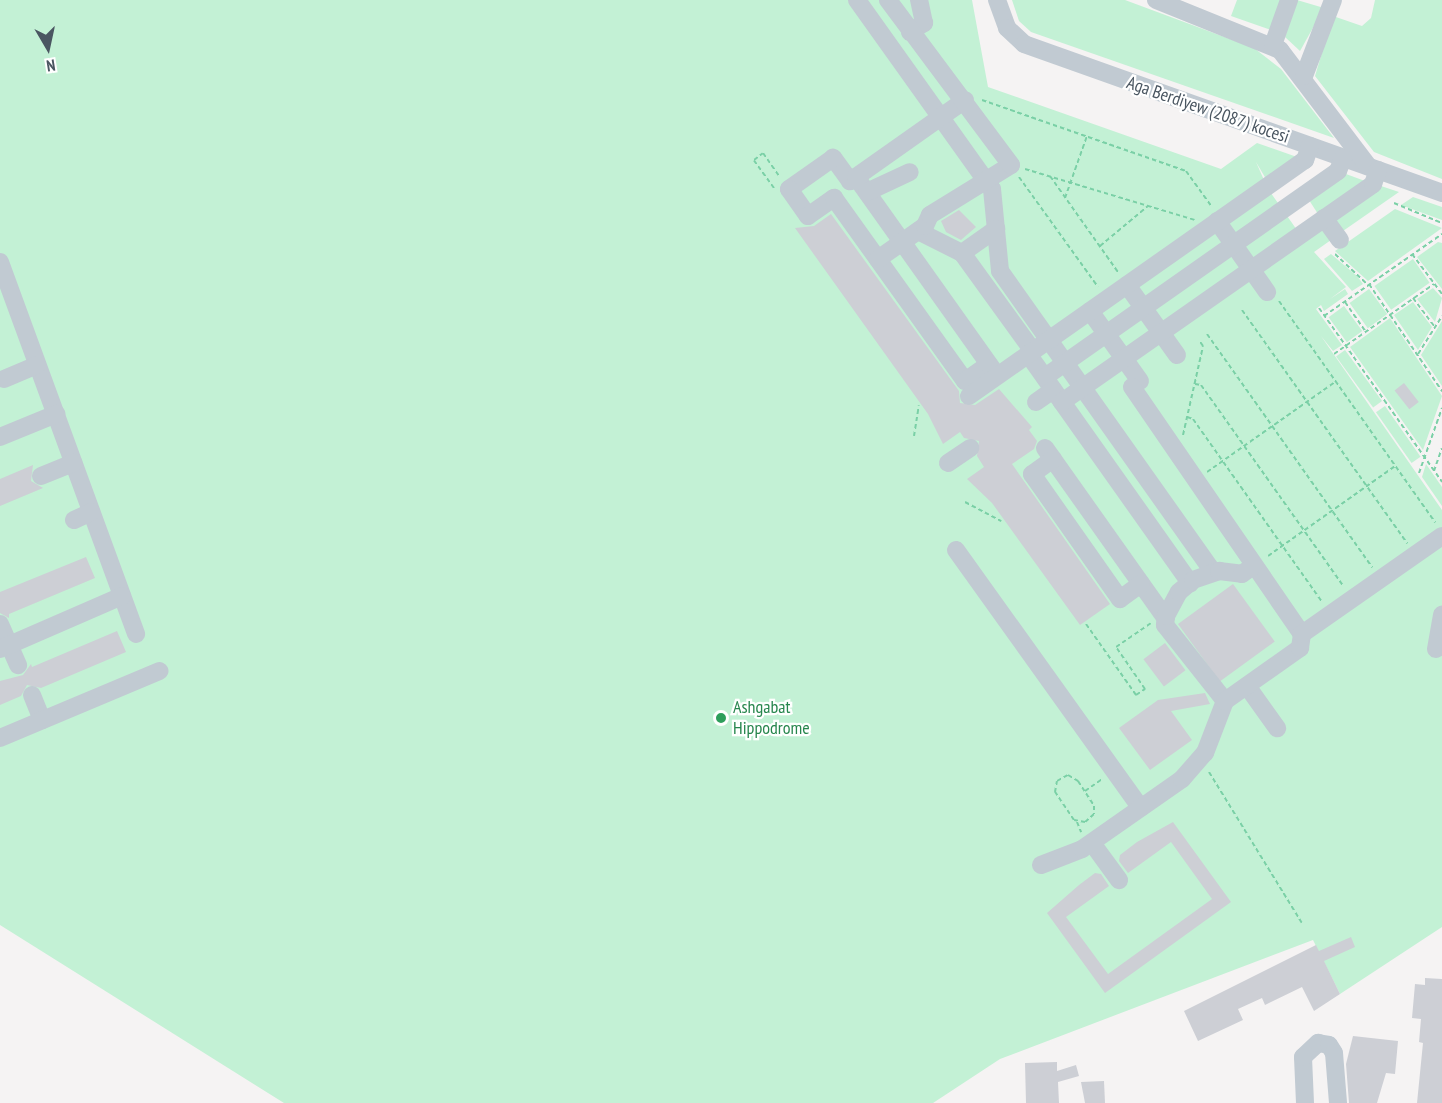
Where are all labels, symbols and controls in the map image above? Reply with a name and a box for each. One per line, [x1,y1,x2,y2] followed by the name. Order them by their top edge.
[18,18,78,78] north arrow
[45,55,57,76] text: N
[1124,72,1292,148] street label: Aga Berdiyew (2087) kocesi
[733,697,810,740] place label: Ashgabat Hippodrome
[714,711,728,725] marker: Ashgabat Hippodrome

